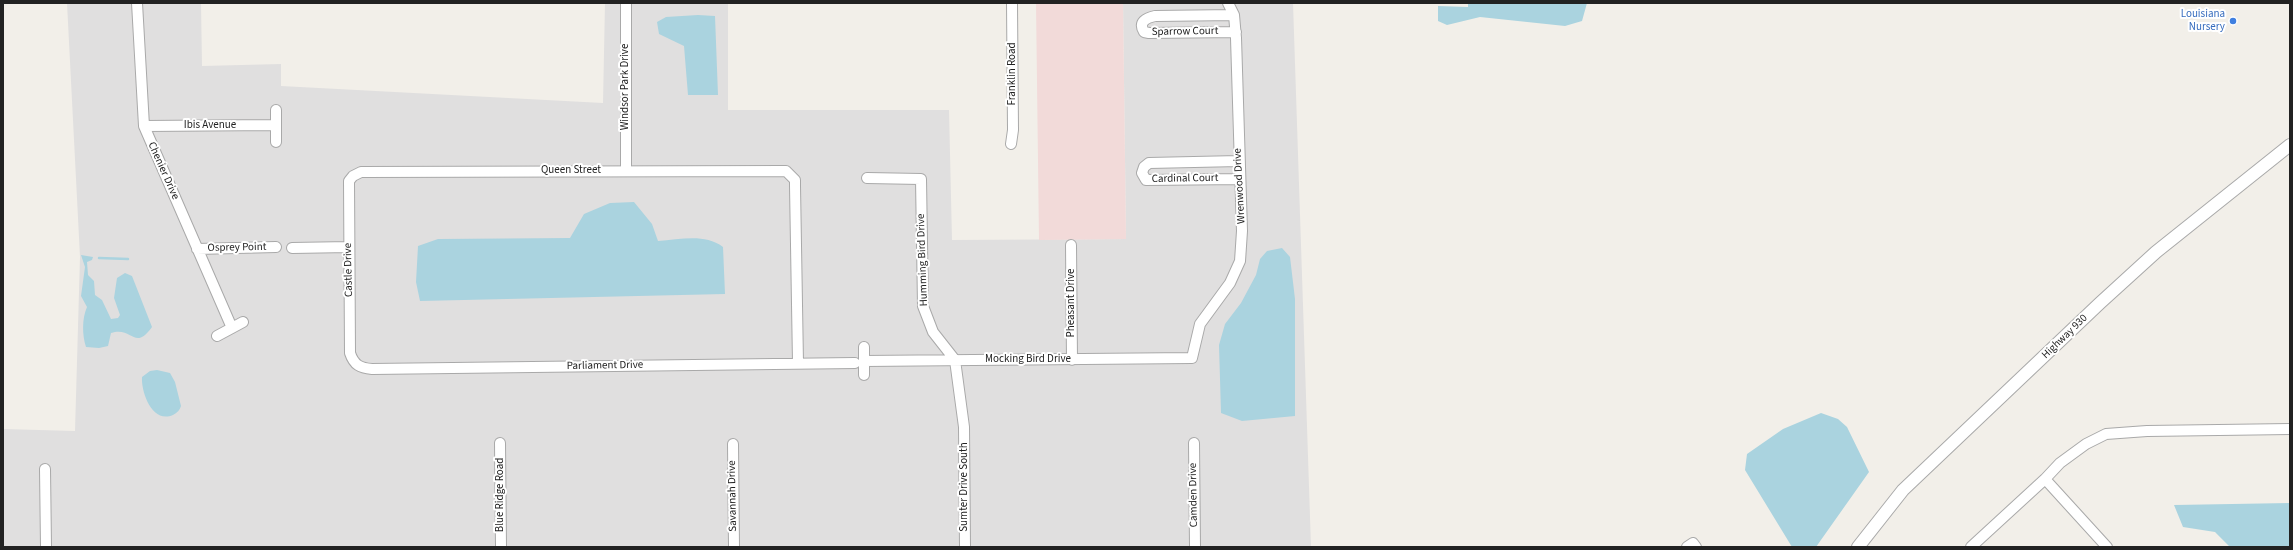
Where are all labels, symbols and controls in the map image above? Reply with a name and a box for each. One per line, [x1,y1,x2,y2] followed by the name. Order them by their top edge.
[2181,8,2225,34] place label: Louisiana Nursery
[2228,16,2238,26] marker: Louisiana Nursery
[1152,25,1218,39] street label: Sparrow Court
[1006,42,1020,106] street label: Franklin Road
[619,44,633,130] street label: Windsor Park Drive
[184,119,236,133] street label: Ibis Avenue
[144,140,182,202] street label: Chenier Drive
[1231,148,1249,224] street label: Wrenwood Drive
[541,164,601,178] street label: Queen Street
[1152,172,1218,186] street label: Cardinal Court
[915,213,931,307] street label: Humming Bird Drive
[207,241,267,255] street label: Osprey Point
[342,243,356,297] street label: Castle Drive
[1065,269,1079,337] street label: Pheasant Drive
[2039,312,2091,362] street label: Highway 930
[985,353,1071,367] street label: Mocking Bird Drive
[567,359,643,373] street label: Parliament Drive
[958,442,972,532] street label: Sumter Drive South
[494,458,508,532] street label: Blue Ridge Road
[726,460,740,532] street label: Savannah Drive
[1187,463,1201,527] street label: Camden Drive

